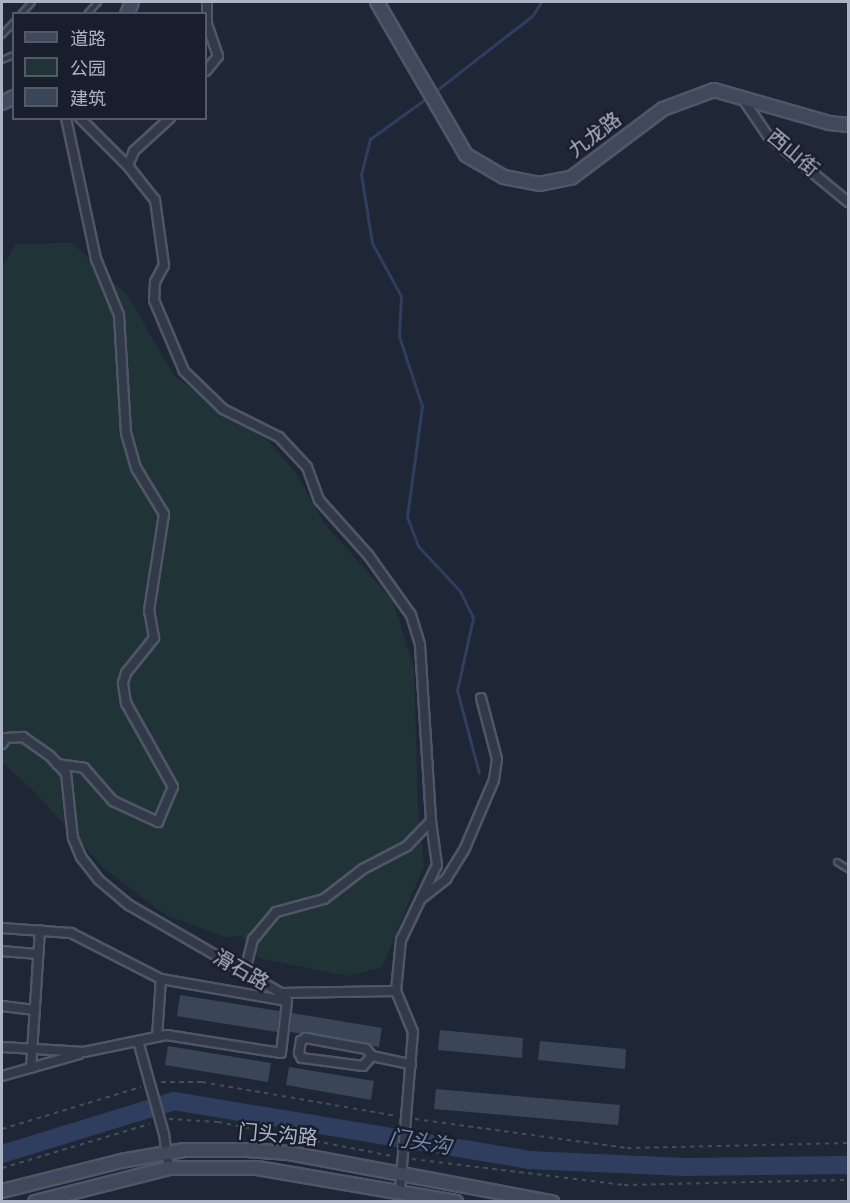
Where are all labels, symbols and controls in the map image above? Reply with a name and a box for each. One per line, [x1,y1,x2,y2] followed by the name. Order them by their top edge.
[12,12,207,120] legend
[70,28,106,50] text: 道路
[70,58,106,80] text: 公园
[70,88,106,110] text: 建筑
[564,107,626,163] street label: 九龙路
[762,125,824,181] street label: 西山街
[209,945,273,995] street label: 滑石路
[237,1120,319,1150] street label: 门头沟路
[387,1125,453,1159] water label: 门头沟

